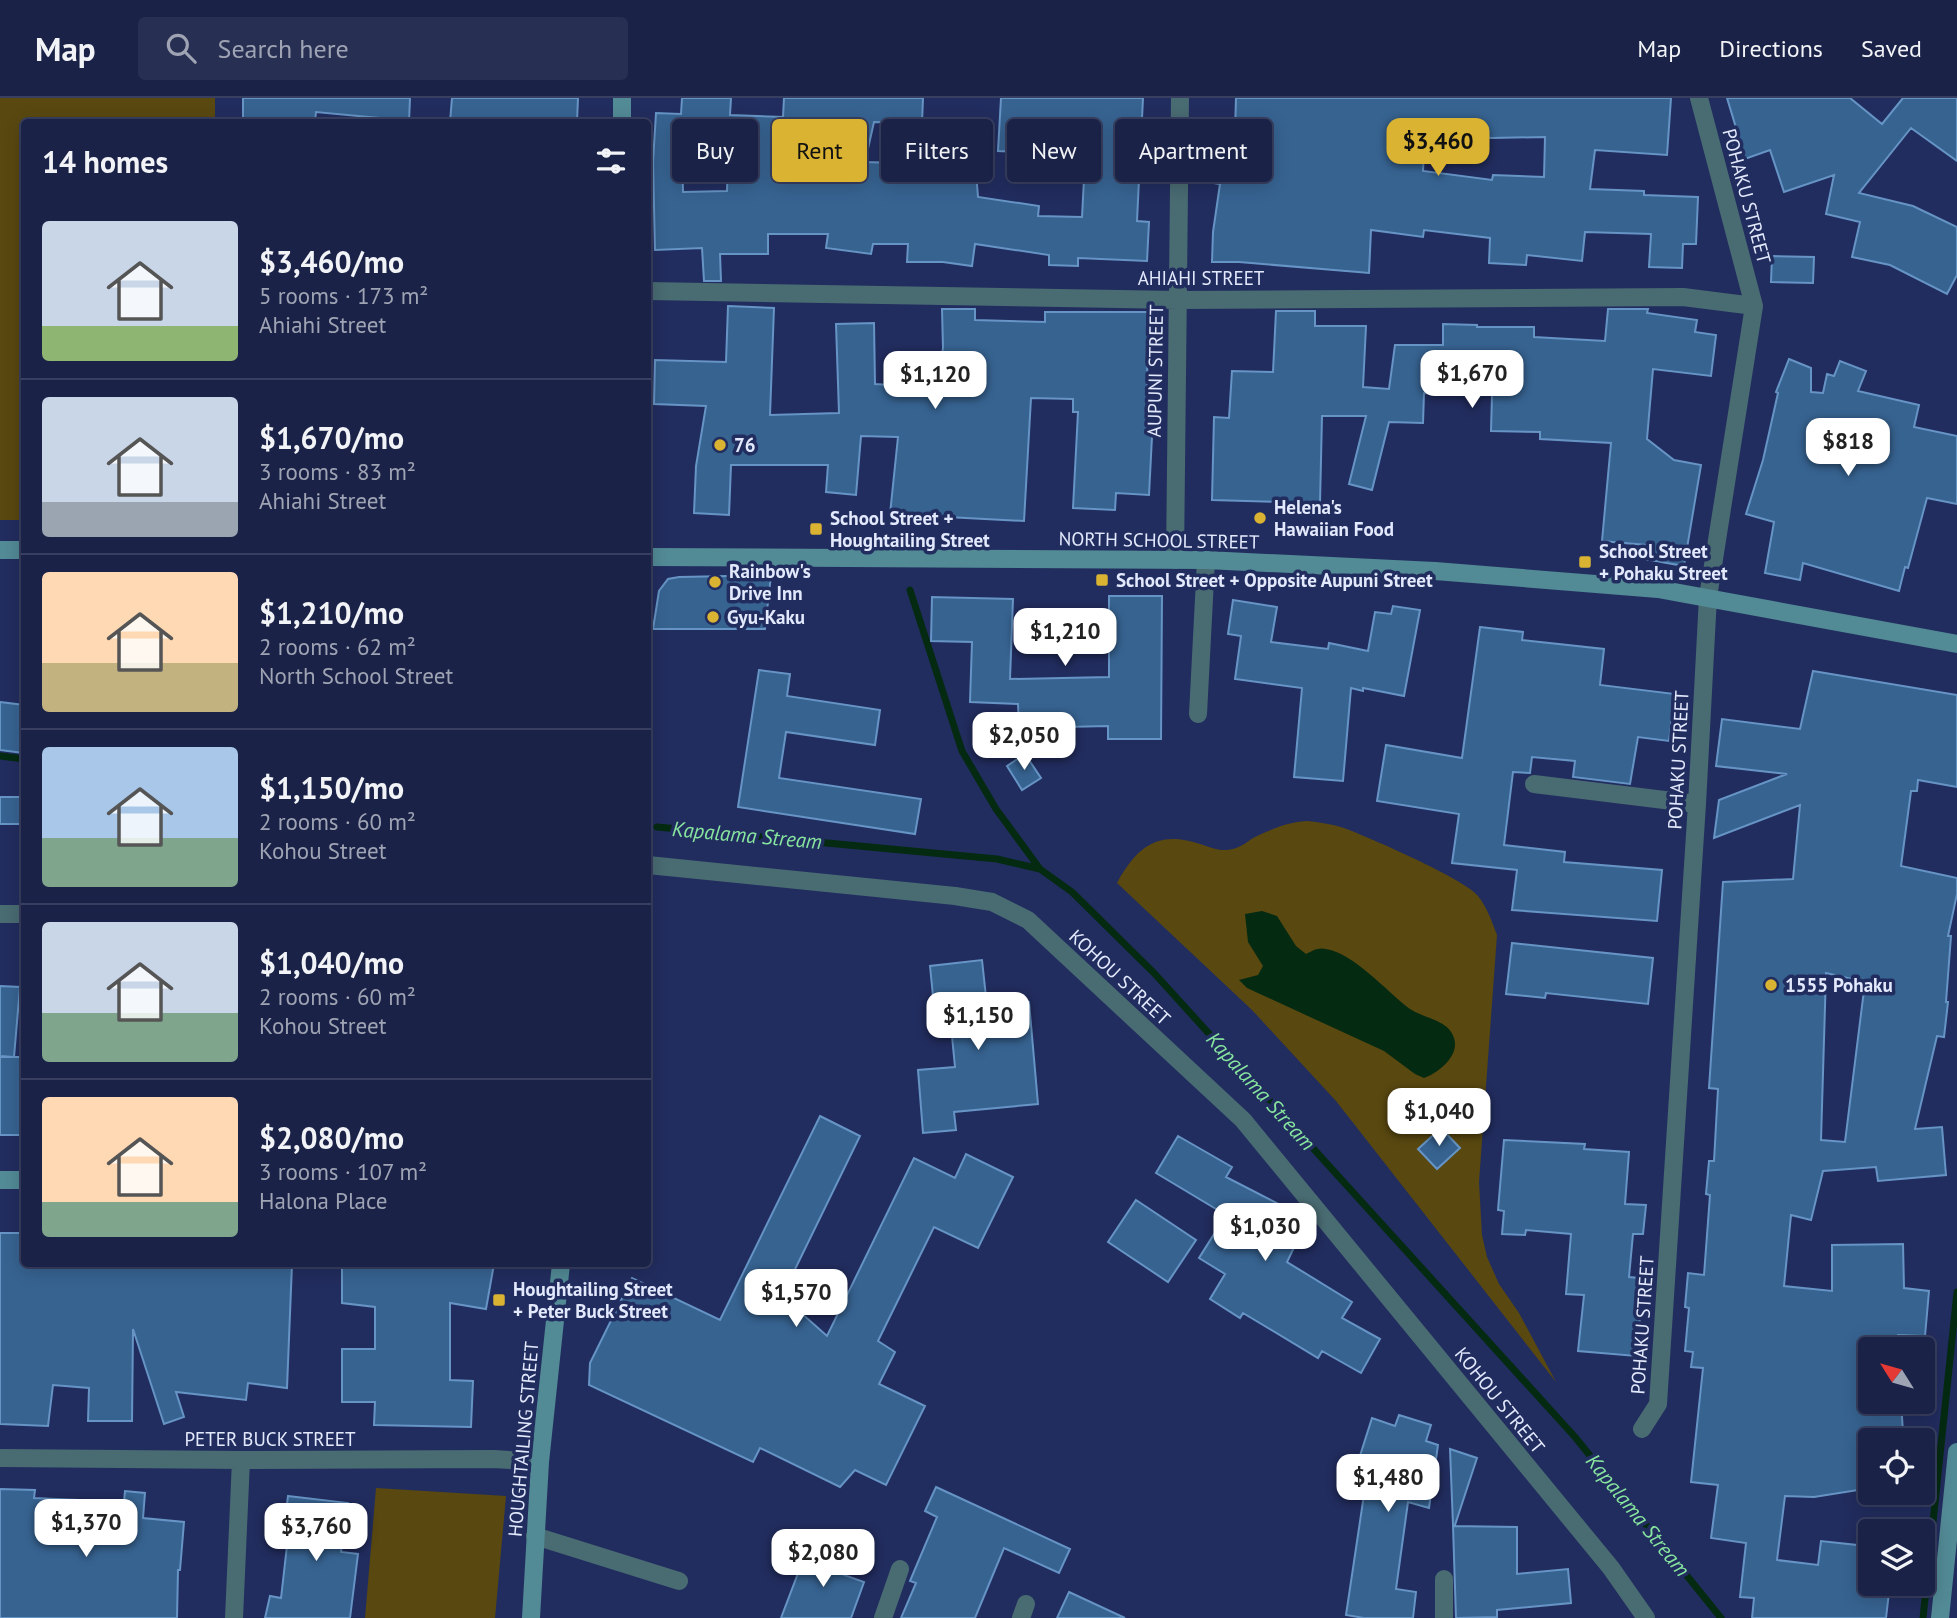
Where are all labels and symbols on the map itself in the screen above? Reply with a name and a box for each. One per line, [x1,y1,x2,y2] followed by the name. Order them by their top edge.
[1381,118,1495,178] pin: $3,460
[1717,126,1777,267] street label: POHAKU STREET
[1138,266,1265,290] street label: AHIAHI STREET
[1142,304,1168,438] street label: AUPUNI STREET
[1415,350,1529,410] pin: $1,670
[878,352,992,411] pin: $1,120
[1807,418,1889,478] pin: $818
[734,433,756,457] place label: 76
[712,437,728,453] marker: 76
[1274,495,1394,541] place label: Helena's Hawaiian Food
[830,506,990,552] place label: School Street + Houghtailing Street
[1252,510,1268,526] marker: Helena's Hawaiian Food
[808,521,824,537] marker: School Street + Houghtailing Street
[1058,526,1260,554] street label: NORTH SCHOOL STREET
[1599,539,1728,585] place label: School Street + Pohaku Street
[1577,554,1593,570] marker: School Street + Pohaku Street
[729,559,811,605] place label: Rainbow's Drive Inn
[1116,568,1433,592] place label: School Street + Opposite Aupuni Street
[1094,572,1110,588] marker: School Street + Opposite Aupuni Street
[707,574,723,590] marker: Rainbow's Drive Inn
[727,605,805,629] place label: Gyu-Kaku
[1008,608,1122,668] pin: $1,210
[705,609,721,625] marker: Gyu-Kaku
[1662,689,1694,830] street label: POHAKU STREET
[967,712,1081,772] pin: $2,050
[671,815,823,855] water label: Kapalama Stream
[1064,924,1176,1030] street label: KOHOU STREET
[1785,973,1893,997] place label: 1555 Pohaku
[1763,977,1779,993] marker: 1555 Pohaku
[921,992,1035,1052] pin: $1,150
[1201,1026,1321,1156] water label: Kapalama Stream
[1382,1088,1496,1148] pin: $1,040
[1208,1204,1322,1263] pin: $1,030
[1625,1254,1659,1395] street label: POHAKU STREET
[739,1270,853,1329] pin: $1,570
[513,1277,673,1323] place label: Houghtailing Street + Peter Buck Street
[491,1292,507,1308] marker: Houghtailing Street + Peter Buck Street
[1858,1337,1936,1414] north arrow
[502,1340,544,1538] street label: HOUGHTAILING STREET
[1450,1342,1550,1458] street label: KOHOU STREET
[184,1427,356,1451] street label: PETER BUCK STREET
[1580,1448,1696,1582] water label: Kapalama Stream
[1331,1454,1445,1514] pin: $1,480
[29,1500,143,1559] pin: $1,370
[259,1504,373,1563] pin: $3,760
[766,1530,880,1589] pin: $2,080

